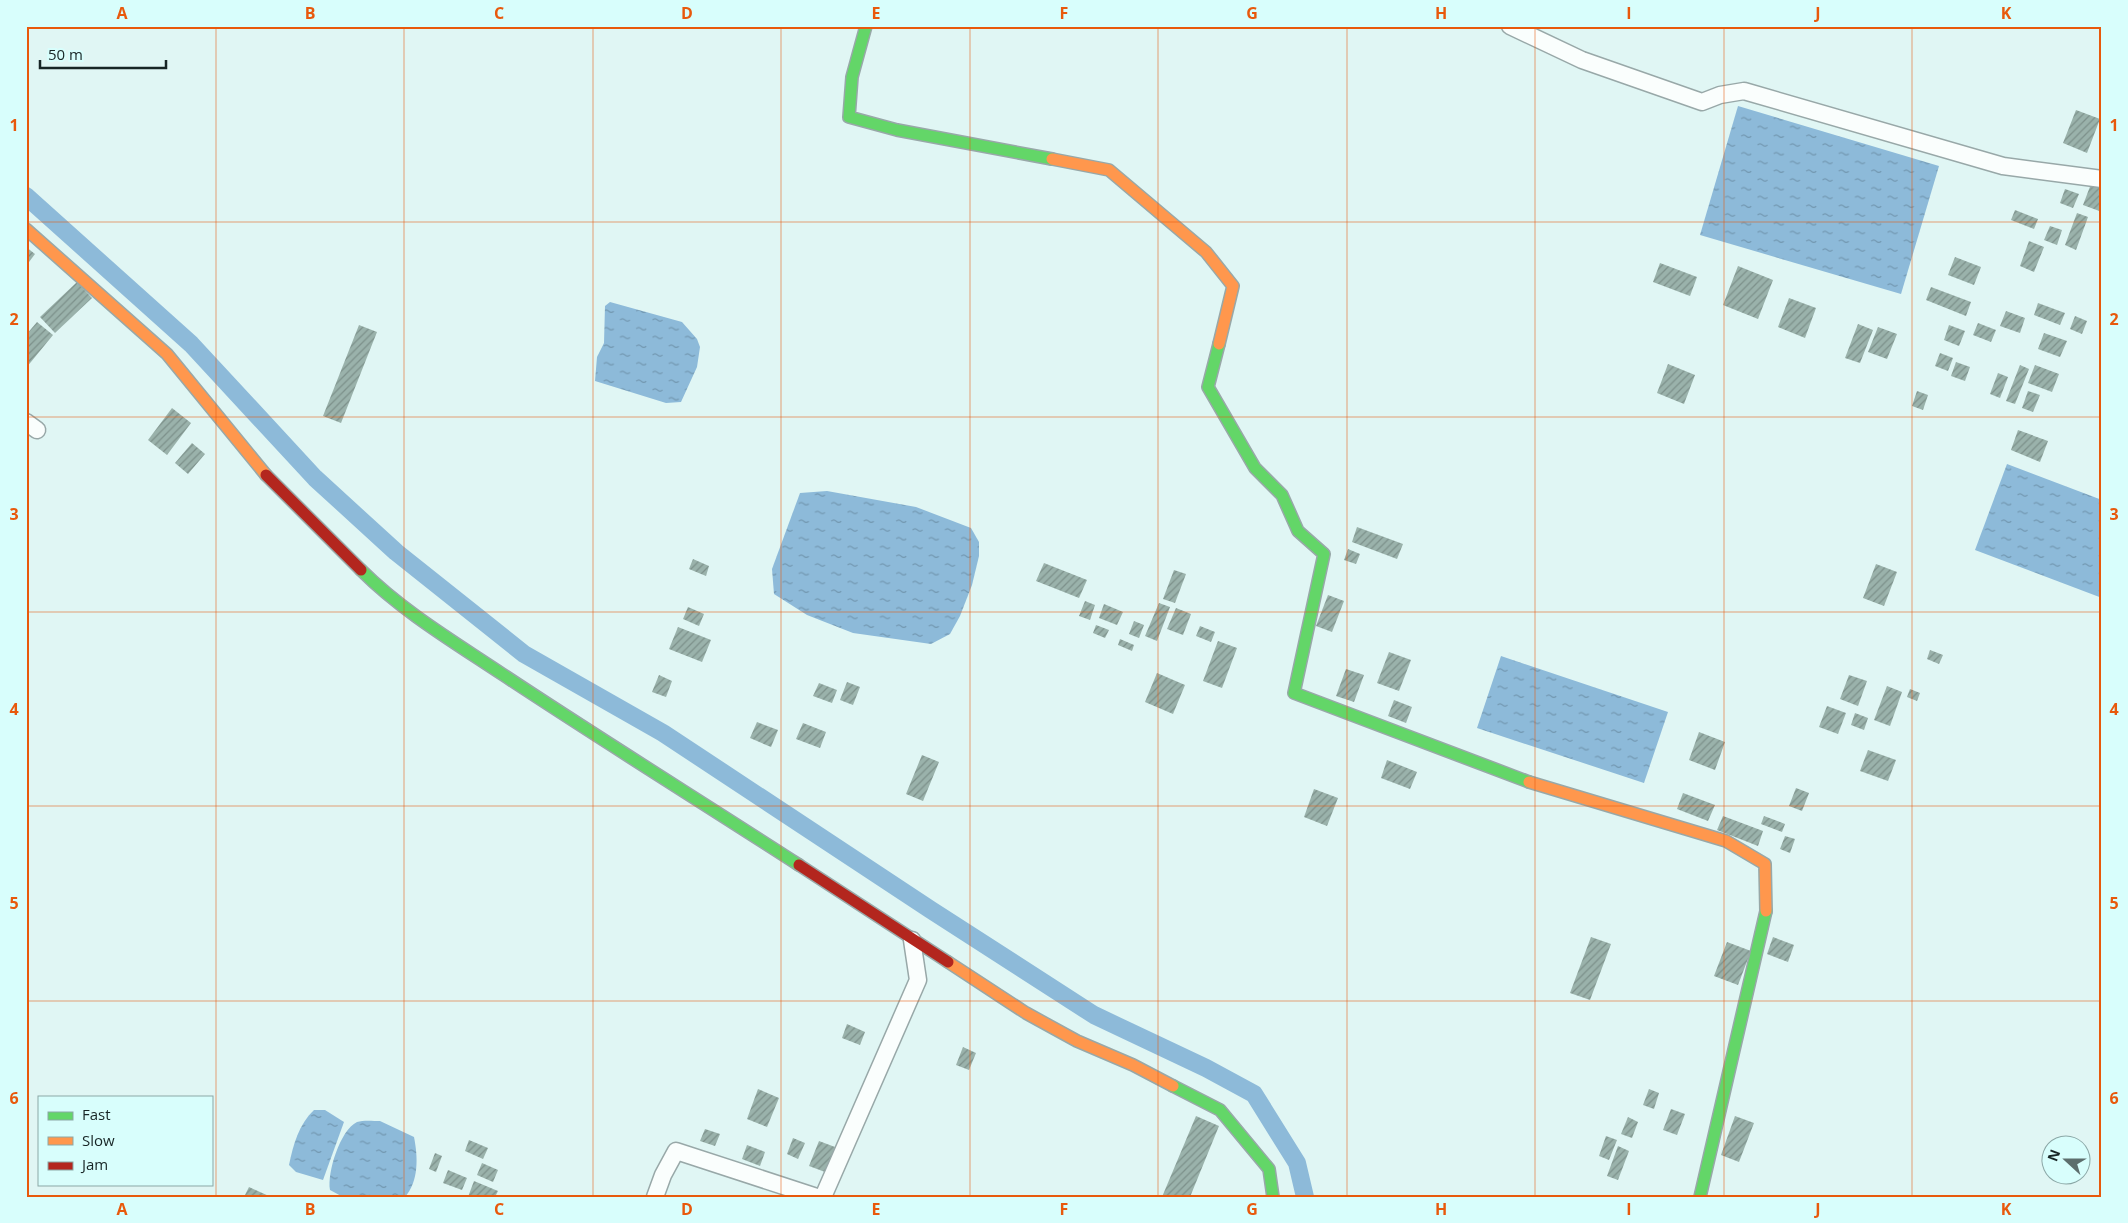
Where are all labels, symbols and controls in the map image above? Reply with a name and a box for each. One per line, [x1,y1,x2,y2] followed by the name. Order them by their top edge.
[116,2,128,24] text: A
[305,2,315,24] text: B
[494,2,504,24] text: C
[681,2,693,24] text: D
[872,2,881,24] text: E
[1060,2,1068,24] text: F
[1246,2,1258,24] text: G
[1435,2,1447,24] text: H
[1626,2,1632,24] text: I
[1813,2,1821,24] text: J
[2001,2,2012,24] text: K
[40,38,166,70] scale bar
[48,44,83,64] text: 50 m
[9,114,19,136] text: 1
[2109,114,2119,136] text: 1
[9,308,19,330] text: 2
[2109,308,2119,330] text: 2
[9,503,19,525] text: 3
[2109,503,2119,525] text: 3
[9,698,19,720] text: 4
[2109,698,2119,720] text: 4
[9,892,19,914] text: 5
[2109,892,2119,914] text: 5
[9,1087,19,1109] text: 6
[2109,1087,2119,1109] text: 6
[38,1096,212,1186] legend
[82,1104,111,1124] text: Fast
[82,1130,115,1150] text: Slow
[2040,1136,2090,1186] north arrow
[2042,1146,2064,1164] text: N
[80,1154,108,1174] text: Jam
[116,1198,128,1220] text: A
[305,1198,315,1220] text: B
[494,1198,504,1220] text: C
[681,1198,693,1220] text: D
[872,1198,881,1220] text: E
[1060,1198,1068,1220] text: F
[1246,1198,1258,1220] text: G
[1435,1198,1447,1220] text: H
[1626,1198,1632,1220] text: I
[1813,1198,1821,1220] text: J
[2001,1198,2012,1220] text: K

